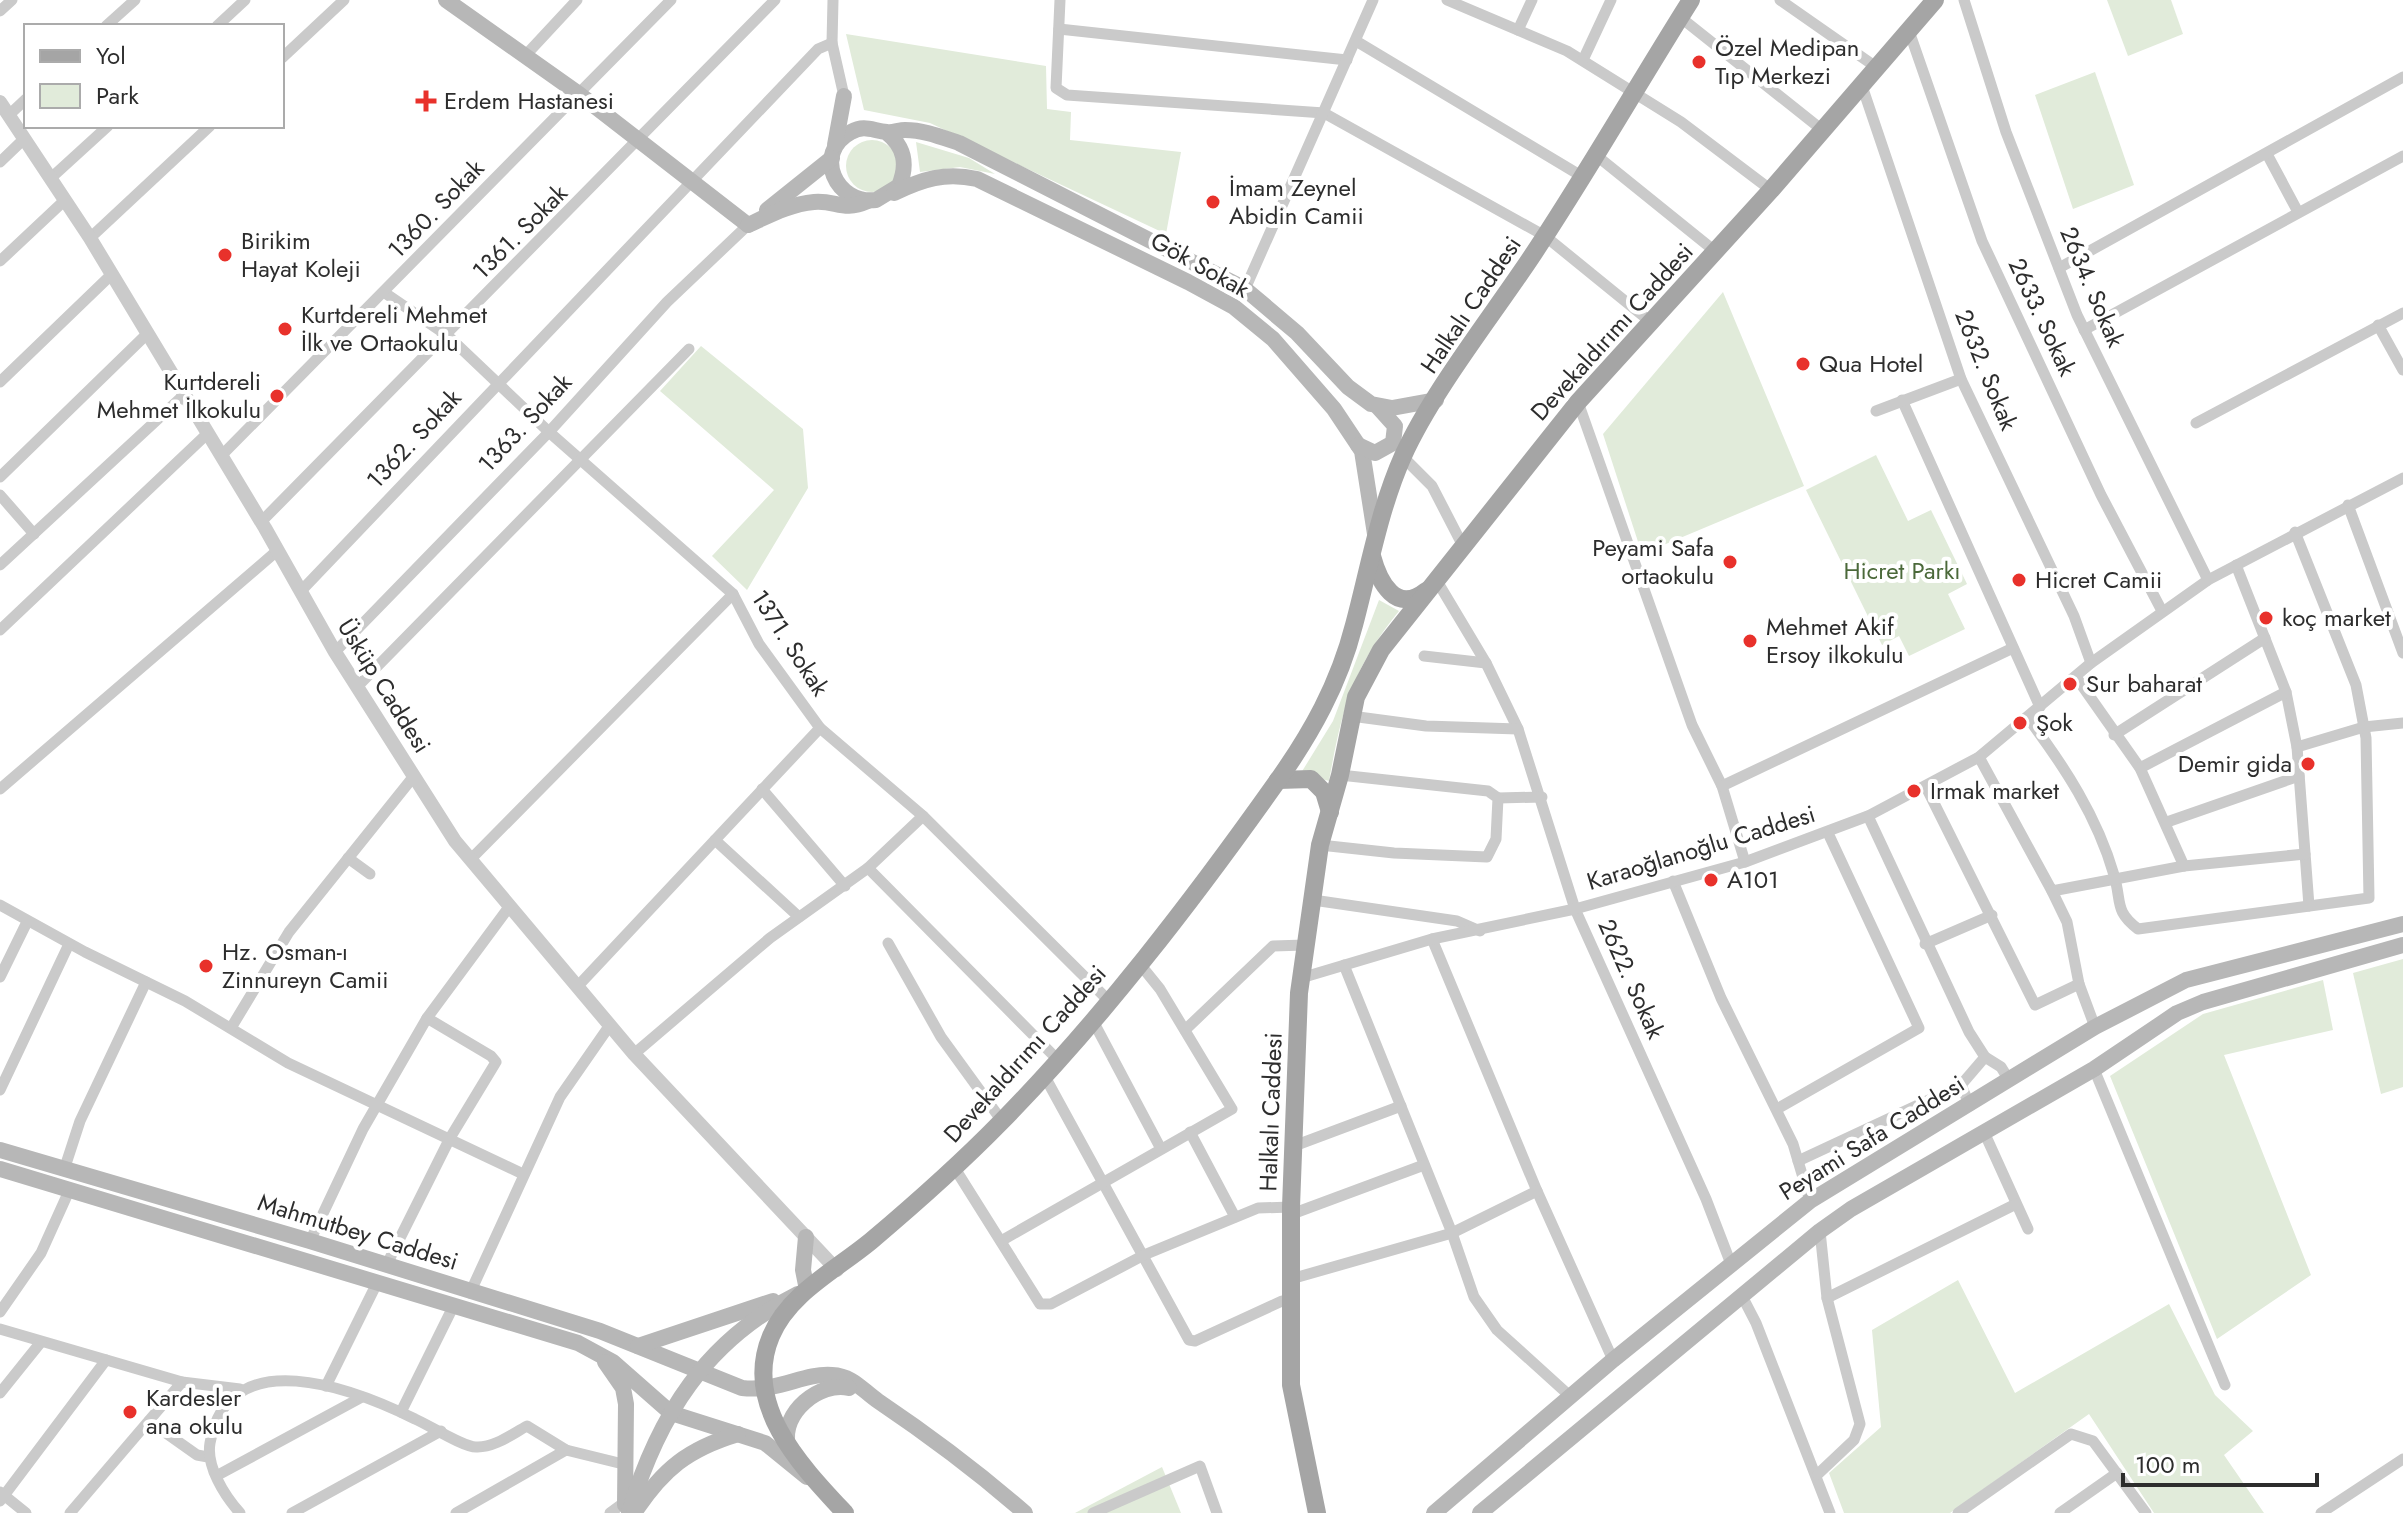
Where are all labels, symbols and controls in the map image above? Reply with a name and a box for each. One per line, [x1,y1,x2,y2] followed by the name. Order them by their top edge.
[24,24,284,128] legend
[1715,30,1859,93] place label: Özel Medipan Tıp Merkezi
[96,38,126,73] text: Yol
[1690,53,1708,71] marker: Özel Medipan Tıp Merkezi
[96,78,139,113] text: Park
[444,83,614,118] place label: Erdem Hastanesi
[415,90,437,112] marker: Erdem Hastanesi
[379,151,492,266] street label: 1360. Sokak
[1229,170,1364,233] place label: İmam Zeynel Abidin Camii
[464,176,575,287] street label: 1361. Sokak
[1204,193,1222,211] marker: İmam Zeynel Abidin Camii
[2051,221,2134,353] street label: 2634. Sokak
[241,223,361,286] place label: Birikim Hayat Koleji
[1144,223,1257,306] street label: Gök Sokak
[1412,229,1530,380] street label: Halkalı Caddesi
[1522,235,1701,428] street label: Devekaldırımı Caddesi
[216,246,234,264] marker: Birikim Hayat Koleji
[2000,252,2085,382] street label: 2633. Sokak
[301,297,487,360] place label: Kurtdereli Mehmet İlk ve Ortaokulu
[1946,304,2027,436] street label: 2632. Sokak
[276,320,294,338] marker: Kurtdereli Mehmet İlk ve Ortaokulu
[1819,346,1923,381] place label: Qua Hotel
[1794,355,1812,373] marker: Qua Hotel
[97,364,261,427] place label: Kurtdereli Mehmet İlkokulu
[470,365,580,480] street label: 1363. Sokak
[358,381,469,496] street label: 1362. Sokak
[268,387,286,405] marker: Kurtdereli Mehmet İlkokulu
[1592,530,1714,593] place label: Peyami Safa ortaokulu
[1721,553,1739,571] marker: Peyami Safa ortaokulu
[1843,553,1961,588] park label: Hicret Parkı
[2035,562,2162,597] place label: Hicret Camii
[2010,571,2028,589] marker: Hicret Camii
[743,583,838,703] street label: 1371. Sokak
[2282,600,2391,635] place label: koç market
[1766,609,1904,672] place label: Mehmet Akif Ersoy ilkokulu
[2257,609,2275,627] marker: koç market
[329,612,440,760] street label: Üsküp Caddesi
[1741,632,1759,650] marker: Mehmet Akif Ersoy ilkokulu
[2086,666,2202,701] place label: Sur baharat
[2061,675,2079,693] marker: Sur baharat
[2036,705,2073,740] place label: Şok
[2011,714,2029,732] marker: Şok
[2178,746,2292,781] place label: Demir gida
[2299,755,2317,773] marker: Demir gida
[1930,773,2059,808] place label: Irmak market
[1905,782,1923,800] marker: Irmak market
[1582,796,1819,899] street label: Karaoğlanoğlu Caddesi
[1727,862,1779,897] place label: A101
[1702,871,1720,889] marker: A101
[1589,913,1674,1045] street label: 2622. Sokak
[222,934,389,997] place label: Hz. Osman-ı Zinnureyn Camii
[197,957,215,975] marker: Hz. Osman-ı Zinnureyn Camii
[935,957,1114,1150] street label: Devekaldırımı Caddesi
[1250,1032,1291,1192] street label: Halkalı Caddesi
[1772,1066,1971,1209] street label: Peyami Safa Caddesi
[254,1184,463,1279] street label: Mahmutbey Caddesi
[146,1380,243,1443] place label: Kardesler ana okulu
[121,1403,139,1421] marker: Kardesler ana okulu
[2123,1437,2317,1487] scale bar
[2135,1447,2201,1482] text: 100 m

